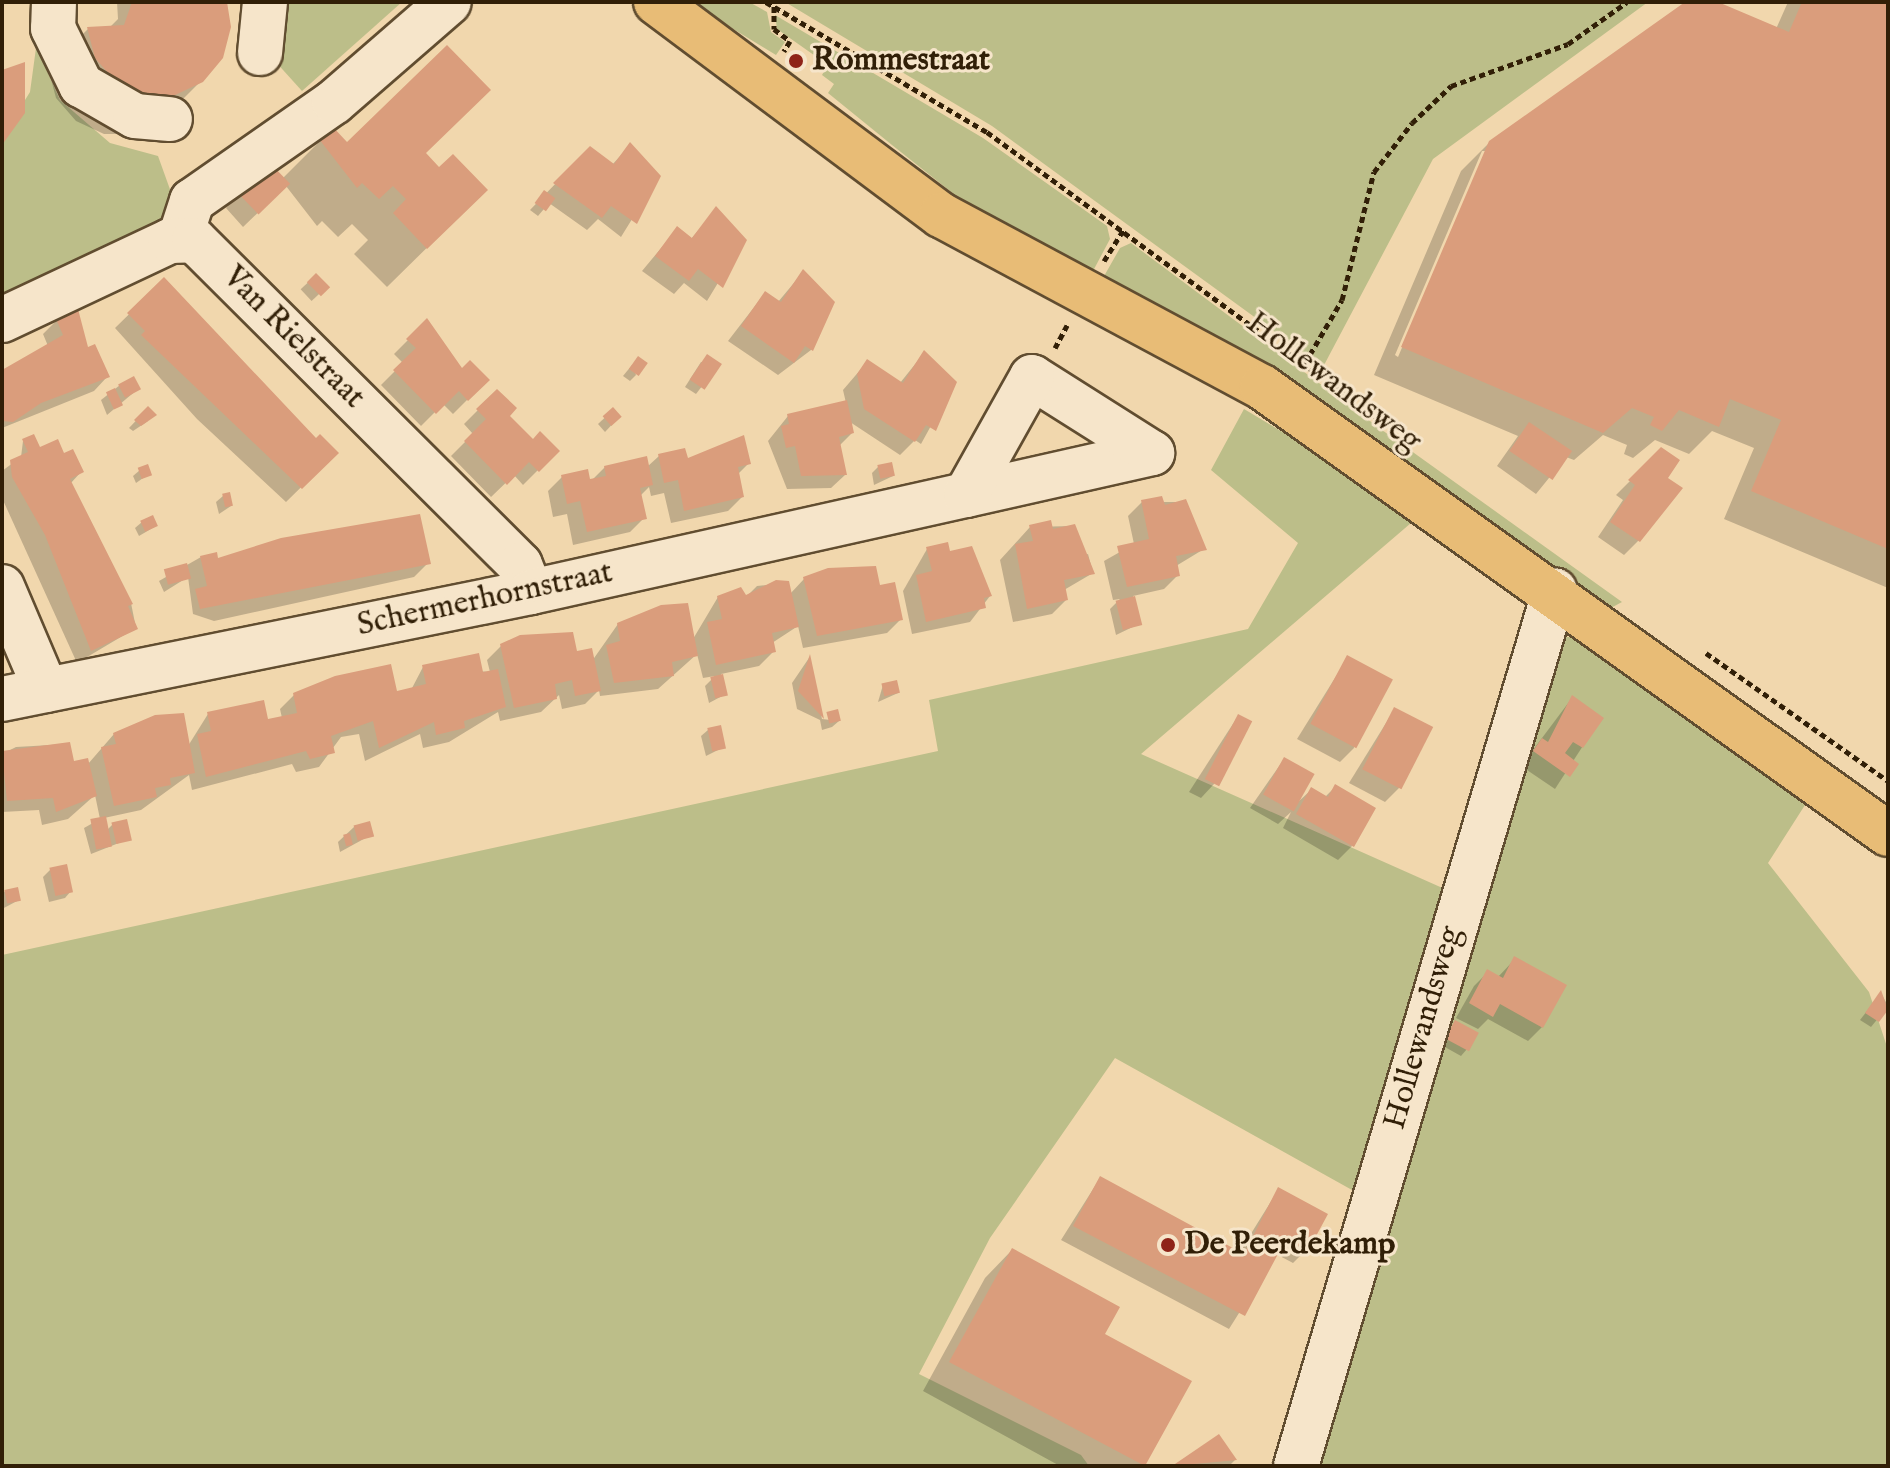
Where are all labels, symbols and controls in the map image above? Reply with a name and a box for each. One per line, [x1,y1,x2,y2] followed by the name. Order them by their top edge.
[812,42,990,80] place label: Rommestraat
[787,52,805,70] marker: Rommestraat
[214,259,372,417] street label: Van Rielstraat
[1238,305,1428,461] street label: Hollewandsweg
[354,554,616,646] street label: Schermerhornstraat
[1377,922,1471,1134] street label: Hollewandsweg
[1184,1226,1395,1264] place label: De Peerdekamp
[1159,1236,1177,1254] marker: De Peerdekamp

